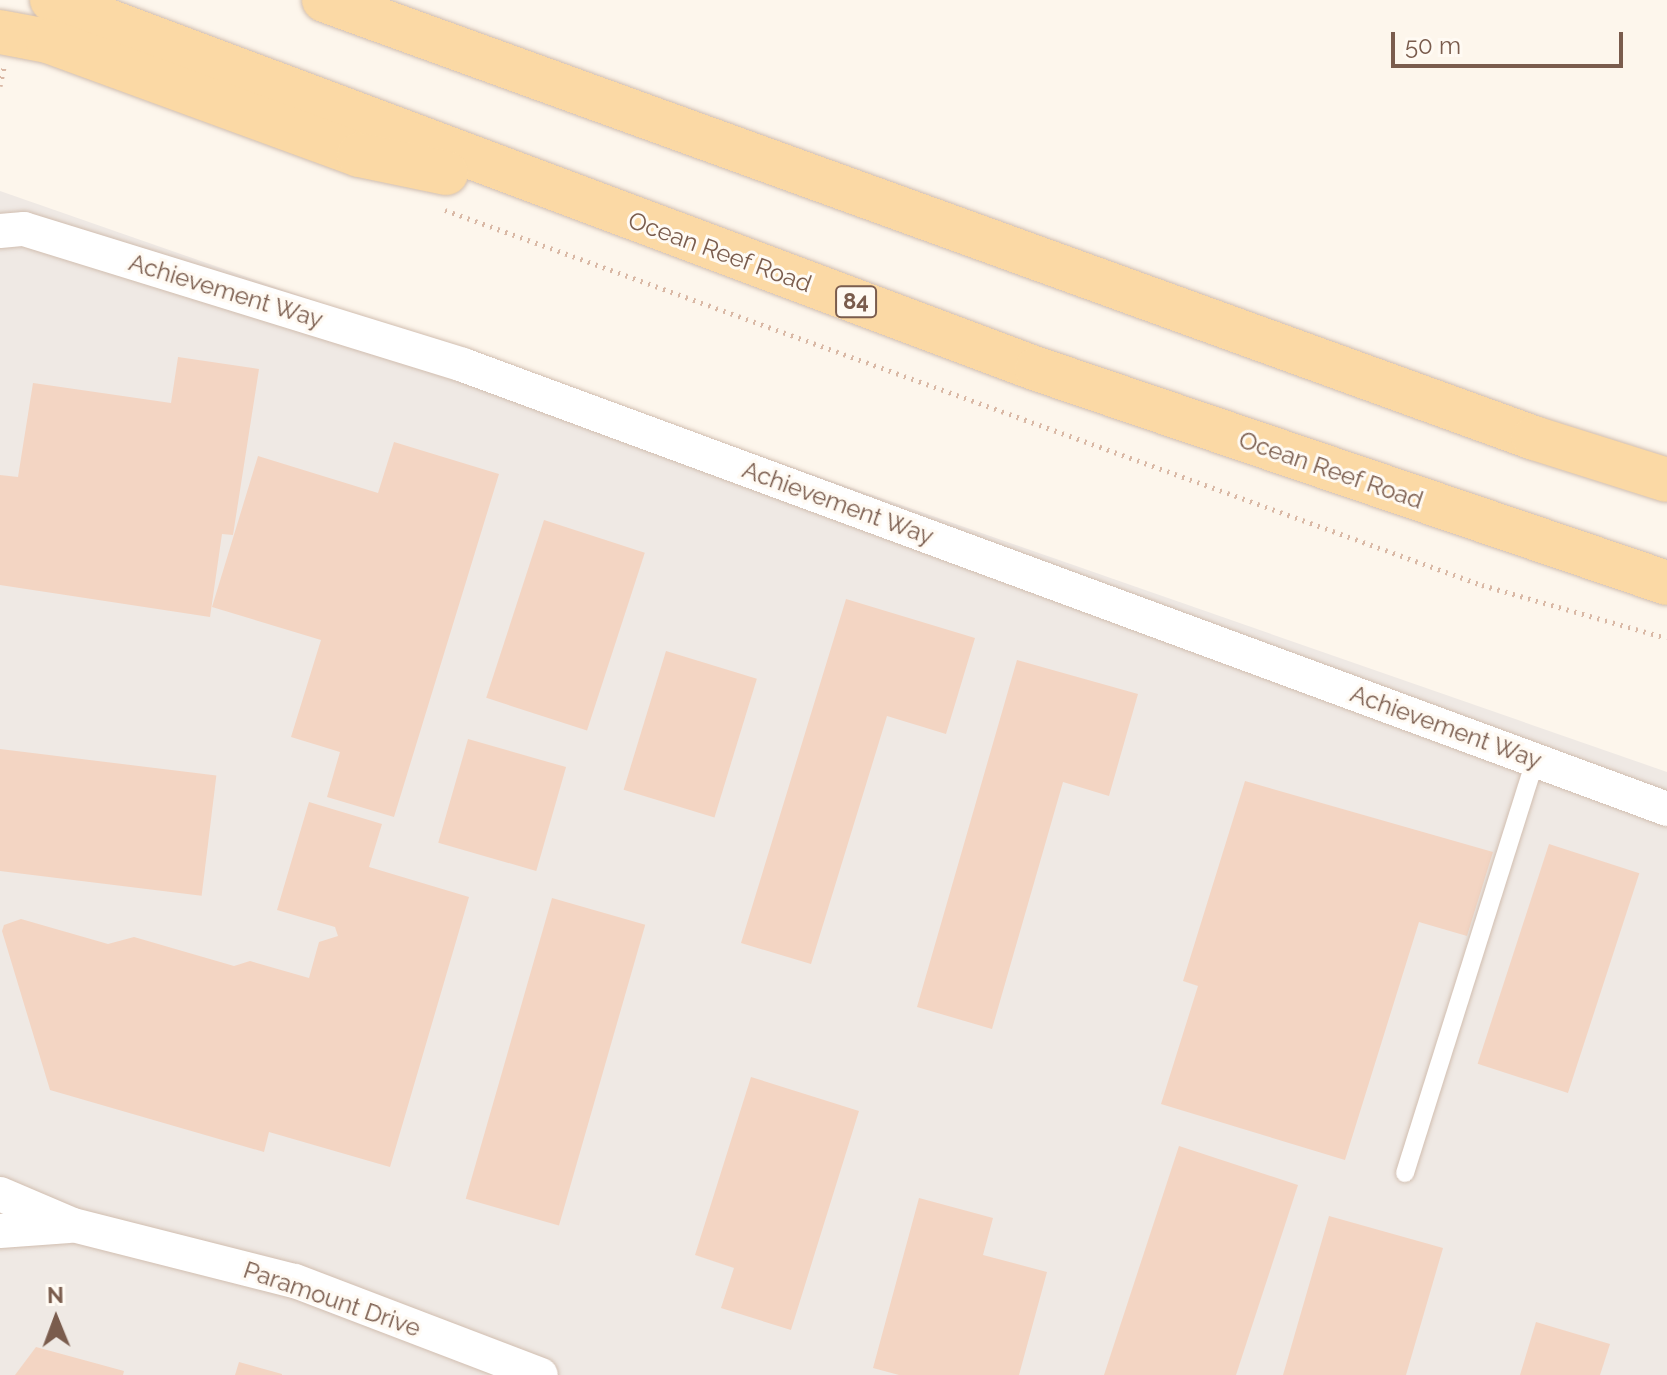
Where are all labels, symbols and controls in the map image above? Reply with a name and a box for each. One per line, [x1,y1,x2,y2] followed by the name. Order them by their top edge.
[1395,16,1627,66] scale bar
[1405,31,1461,60] text: 50 m
[624,205,816,299] street label: Ocean Reef Road
[125,248,327,334] street label: Achievement Way
[834,284,878,320] road number: 84
[1235,425,1427,515] street label: Ocean Reef Road
[738,455,938,551] street label: Achievement Way
[1346,679,1546,775] street label: Achievement Way
[240,1255,424,1343] street label: Paramount Drive
[16,1279,96,1359] north arrow
[47,1282,64,1308] text: N

